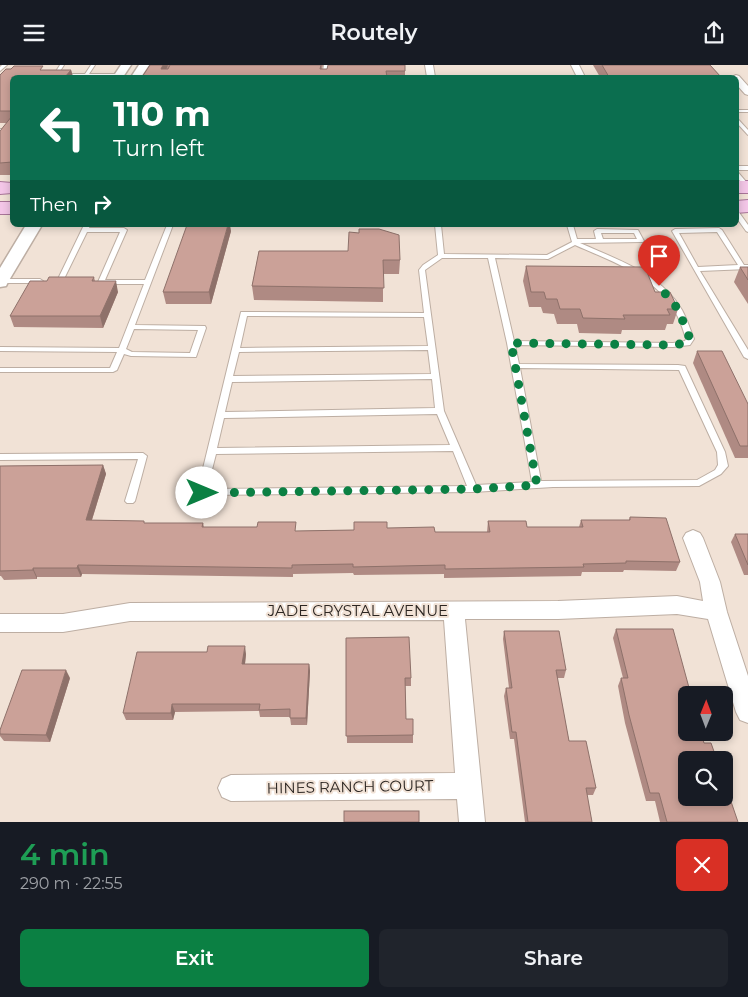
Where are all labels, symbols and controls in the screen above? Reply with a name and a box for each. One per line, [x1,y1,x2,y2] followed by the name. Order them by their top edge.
[20,19,48,47] icon: menu
[331,19,417,46] text: Routely
[700,19,728,47] icon: share
[113,92,211,135] text: 110 m
[30,95,95,160] icon: left
[113,135,205,162] text: Turn left
[88,190,116,218] icon: right
[30,193,78,216] text: Then
[638,235,680,286] pin
[645,242,673,270] icon: arrive
[175,466,227,518] position arrow
[267,601,448,620] street label: JADE CRYSTAL AVENUE
[678,686,732,741] north arrow
[678,686,733,806] map controls
[678,751,733,806] button: search
[267,776,434,797] street label: HINES RANCH COURT
[20,836,109,873] text: 4 min
[676,839,728,891] button: close
[20,874,123,893] text: 290 m · 22:55
[20,929,369,987] button: Exit
[379,929,728,987] button: Share

